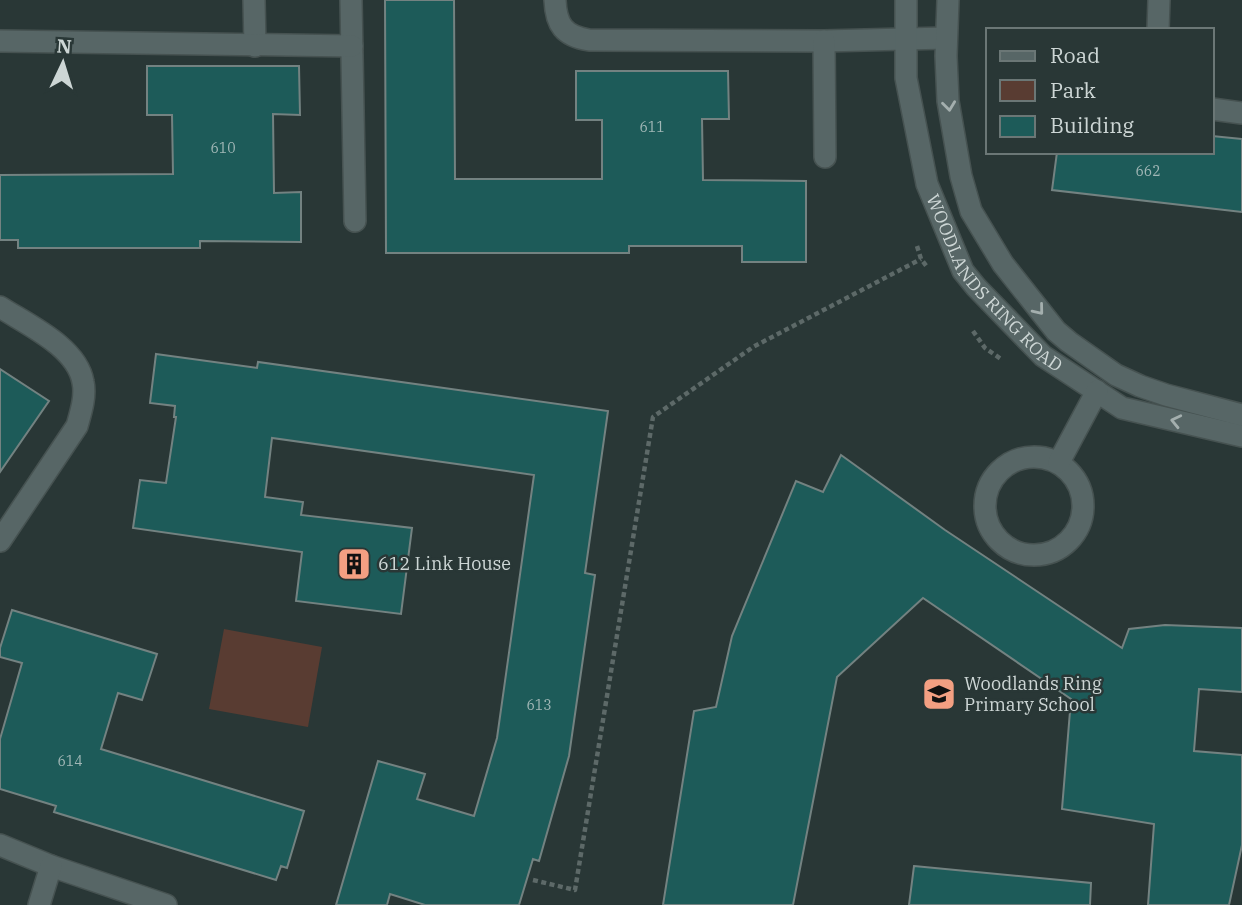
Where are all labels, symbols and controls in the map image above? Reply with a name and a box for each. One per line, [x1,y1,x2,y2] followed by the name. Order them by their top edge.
[28,28,98,98] north arrow
[986,28,1214,154] legend
[56,34,73,59] text: N
[1050,41,1100,69] text: Road
[1050,76,1097,104] text: Park
[942,100,957,112] one-way arrow
[1050,111,1135,139] text: Building
[639,118,665,136] house number: 611
[210,139,236,157] house number: 610
[1135,162,1161,180] house number: 662
[921,191,1067,377] street label: WOODLANDS RING ROAD
[1031,301,1043,314] one-way arrow
[1170,415,1182,429] one-way arrow
[335,545,373,583] building icon: 612 Link House
[378,552,511,575] place label: 612 Link House
[964,672,1102,716] place label: Woodlands Ring Primary School
[920,675,958,713] school or university icon: Woodlands Ring Primary School
[526,696,552,714] house number: 613
[57,752,83,770] house number: 614

